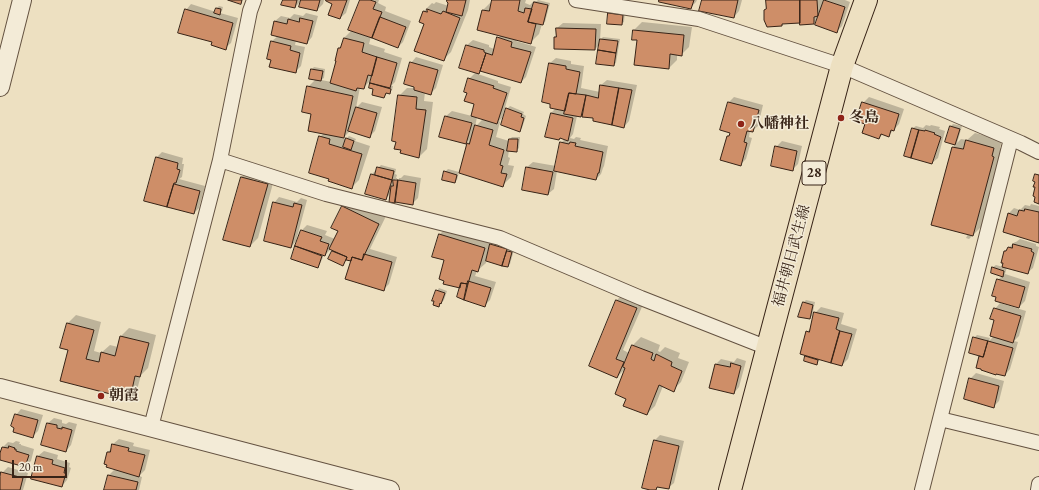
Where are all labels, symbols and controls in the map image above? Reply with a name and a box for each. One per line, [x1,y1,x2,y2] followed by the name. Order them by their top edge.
[849,109,879,127] place label: 冬島
[836,113,846,123] marker: 冬島
[749,115,809,133] place label: 八幡神社
[736,119,746,129] marker: 八幡神社
[802,161,826,185] road number: 28
[770,203,814,309] street label: 福井朝日武生線
[109,387,139,405] place label: 朝霞
[96,391,106,401] marker: 朝霞
[14,452,69,478] scale bar
[19,459,42,475] text: 20 m

